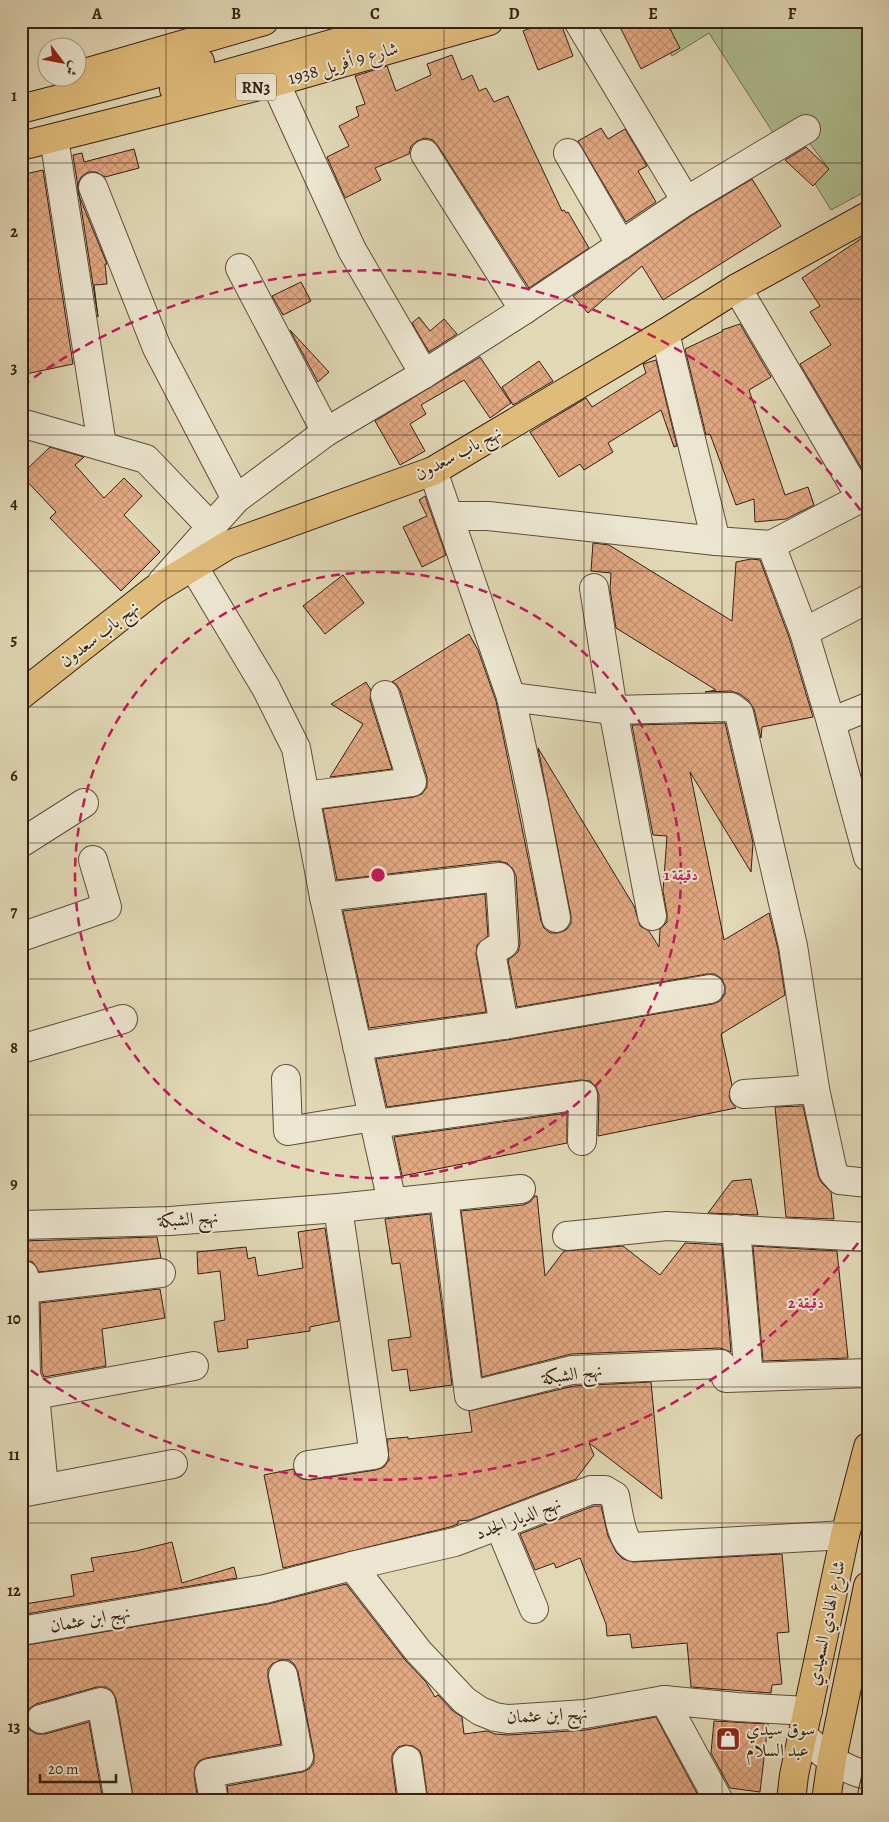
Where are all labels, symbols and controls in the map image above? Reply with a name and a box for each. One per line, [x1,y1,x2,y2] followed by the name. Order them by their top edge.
[91,3,103,25] text: A
[231,3,241,25] text: B
[370,3,380,25] text: C
[508,3,520,25] text: D
[648,3,658,25] text: E
[788,3,797,25] text: F
[285,35,402,93] street label: شارع 9 أفريل 1938
[38,38,88,88] north arrow
[61,58,84,80] text: ش
[236,74,276,100] road number: RN3
[11,85,17,107] text: 1
[10,221,18,243] text: 2
[11,357,18,379] text: 3
[410,420,508,489] street label: نهج باب سعدون
[10,493,18,515] text: 4
[54,595,146,676] street label: نهج باب سعدون
[11,629,18,651] text: 5
[10,765,18,787] text: 6
[664,865,698,885] text: 1 دقيقة
[369,866,387,884] centre of rings
[11,901,18,923] text: 7
[10,1037,18,1059] text: 8
[10,1173,18,1195] text: 9
[156,1205,219,1237] street label: نهج الشبكة
[788,1293,824,1313] text: 2 دقيقة
[7,1308,21,1330] text: 10
[539,1358,604,1394] street label: نهج الشبكة
[8,1444,20,1466] text: 11
[472,1491,566,1549] street label: نهج الديار الجدد
[801,1558,854,1688] street label: شارع الهادي السعيدي
[7,1580,21,1602] text: 12
[48,1600,133,1642] street label: نهج ابن عثمان
[506,1701,588,1733] street label: نهج ابن عثمان
[8,1716,20,1738] text: 13
[746,1717,815,1766] place label: سوق سيدي عبد السلام
[715,1726,741,1752] shop icon: سوق سيدي عبد السلام
[40,1752,116,1784] scale bar
[48,1759,79,1779] text: 20 m

